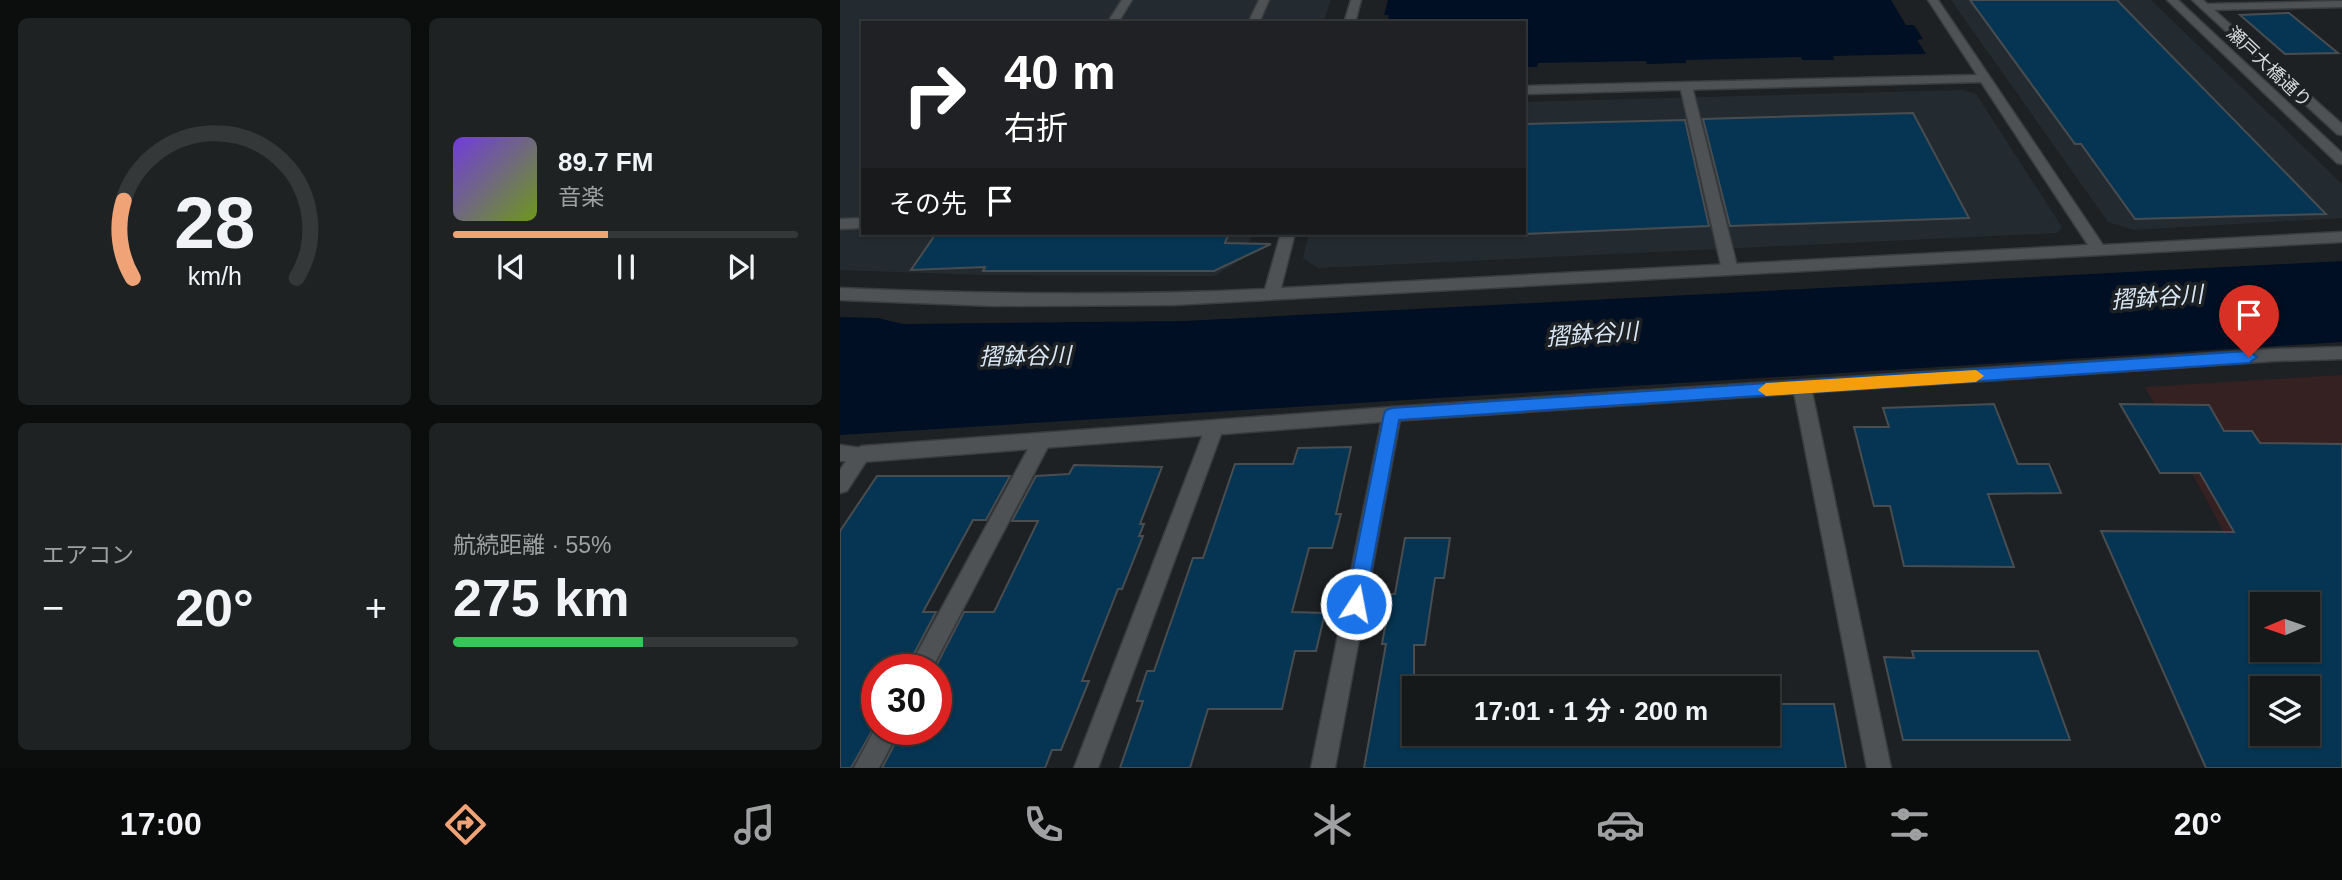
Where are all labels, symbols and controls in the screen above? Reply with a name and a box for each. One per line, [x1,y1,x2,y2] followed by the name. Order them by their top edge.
[2223,23,2315,111] street label: 瀬戸大橋通り
[1004,45,1116,99] text: 40 m
[889,49,980,140] icon: right
[1004,110,1068,146] text: 右折
[558,147,653,177] text: 89.7 FM
[174,182,255,263] text: 28
[981,182,1019,220] icon: arrive
[558,184,604,210] text: 音楽
[889,189,967,219] text: その先
[492,248,530,286] icon: previous
[607,248,645,286] icon: pause
[722,248,760,286] icon: next
[187,262,242,290] text: km/h
[2110,281,2207,313] water label: 摺鉢谷川
[2219,285,2279,357] pin
[2230,296,2268,334] icon: arrive
[1545,318,1642,350] water label: 摺鉢谷川
[979,342,1074,370] water label: 摺鉢谷川
[453,532,611,558] text: 航続距離 · 55%
[42,542,134,568] text: エアコン
[1319,567,1393,641] position arrow
[453,569,629,627] text: 275 km
[175,579,254,637] text: 20°
[42,587,64,629] text: −
[365,587,387,629] text: +
[2250,592,2320,662] north arrow
[2250,592,2320,746] map controls
[861,654,952,745] speed limit sign: 30
[2250,676,2320,746] button: layers
[1474,696,1708,726] text: 17:01 · 1 分 · 200 m
[441,800,490,849] icon: directions
[730,800,779,849] icon: music
[1019,800,1068,849] icon: phone
[1308,800,1357,849] icon: climate
[1596,800,1645,849] icon: car
[1885,800,1934,849] icon: filters
[120,806,202,842] text: 17:00
[2174,806,2222,842] text: 20°

